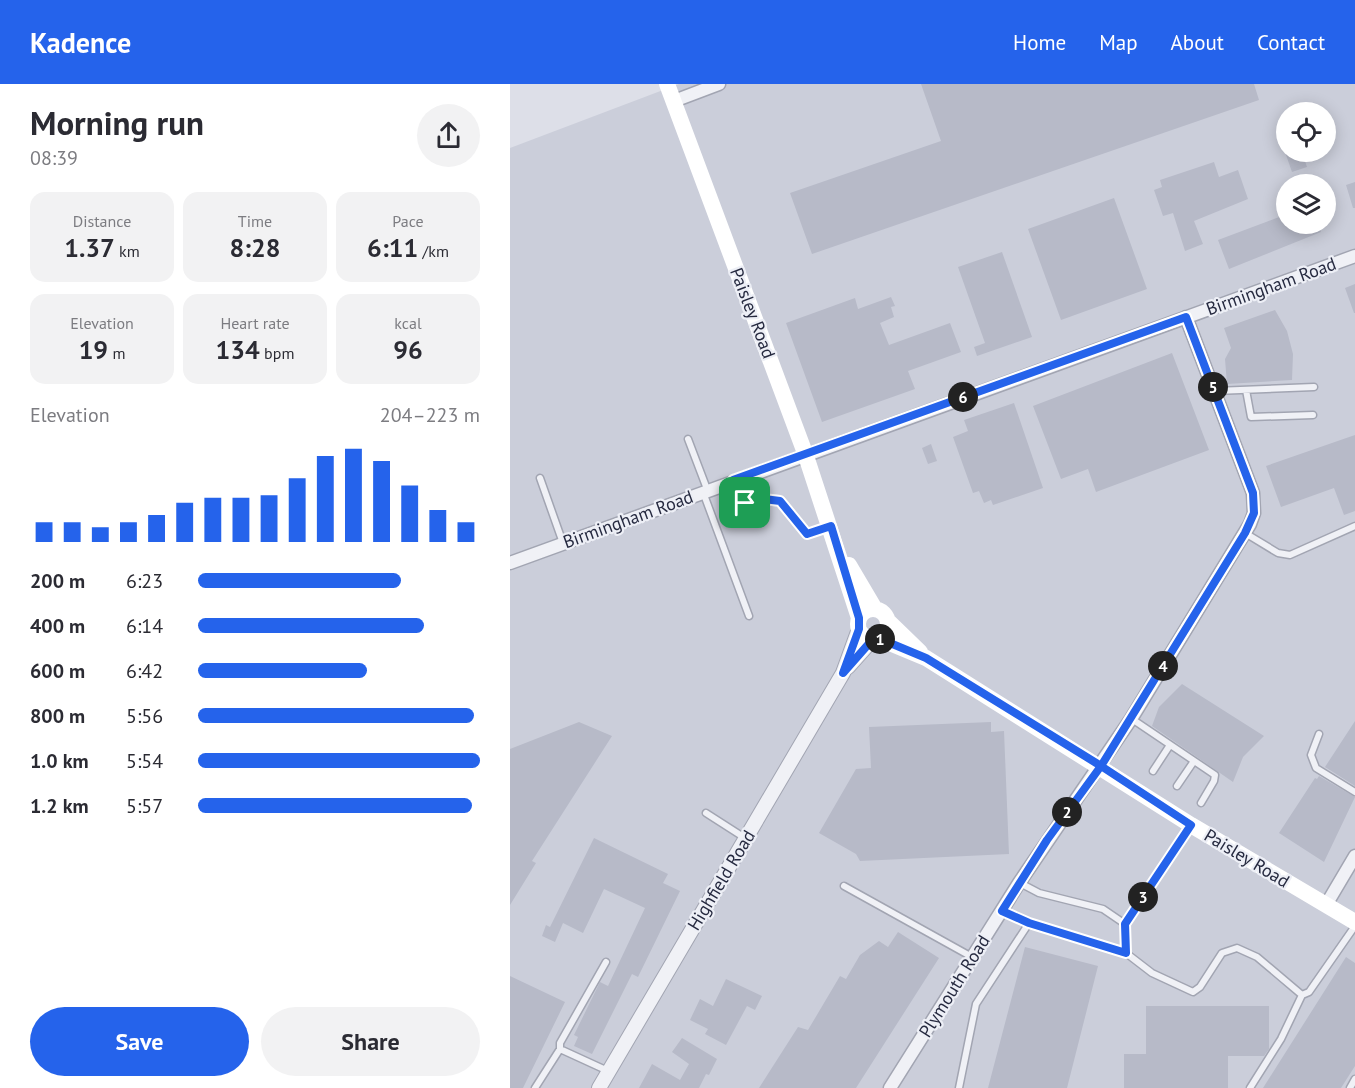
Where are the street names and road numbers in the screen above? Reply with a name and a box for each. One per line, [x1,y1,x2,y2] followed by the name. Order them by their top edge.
[1203,252,1339,320] street label: Birmingham Road
[725,264,781,362] street label: Paisley Road
[560,485,696,553] street label: Birmingham Road
[1200,824,1294,892] street label: Paisley Road
[682,826,760,934] street label: Highfield Road
[913,930,995,1042] street label: Plymouth Road

